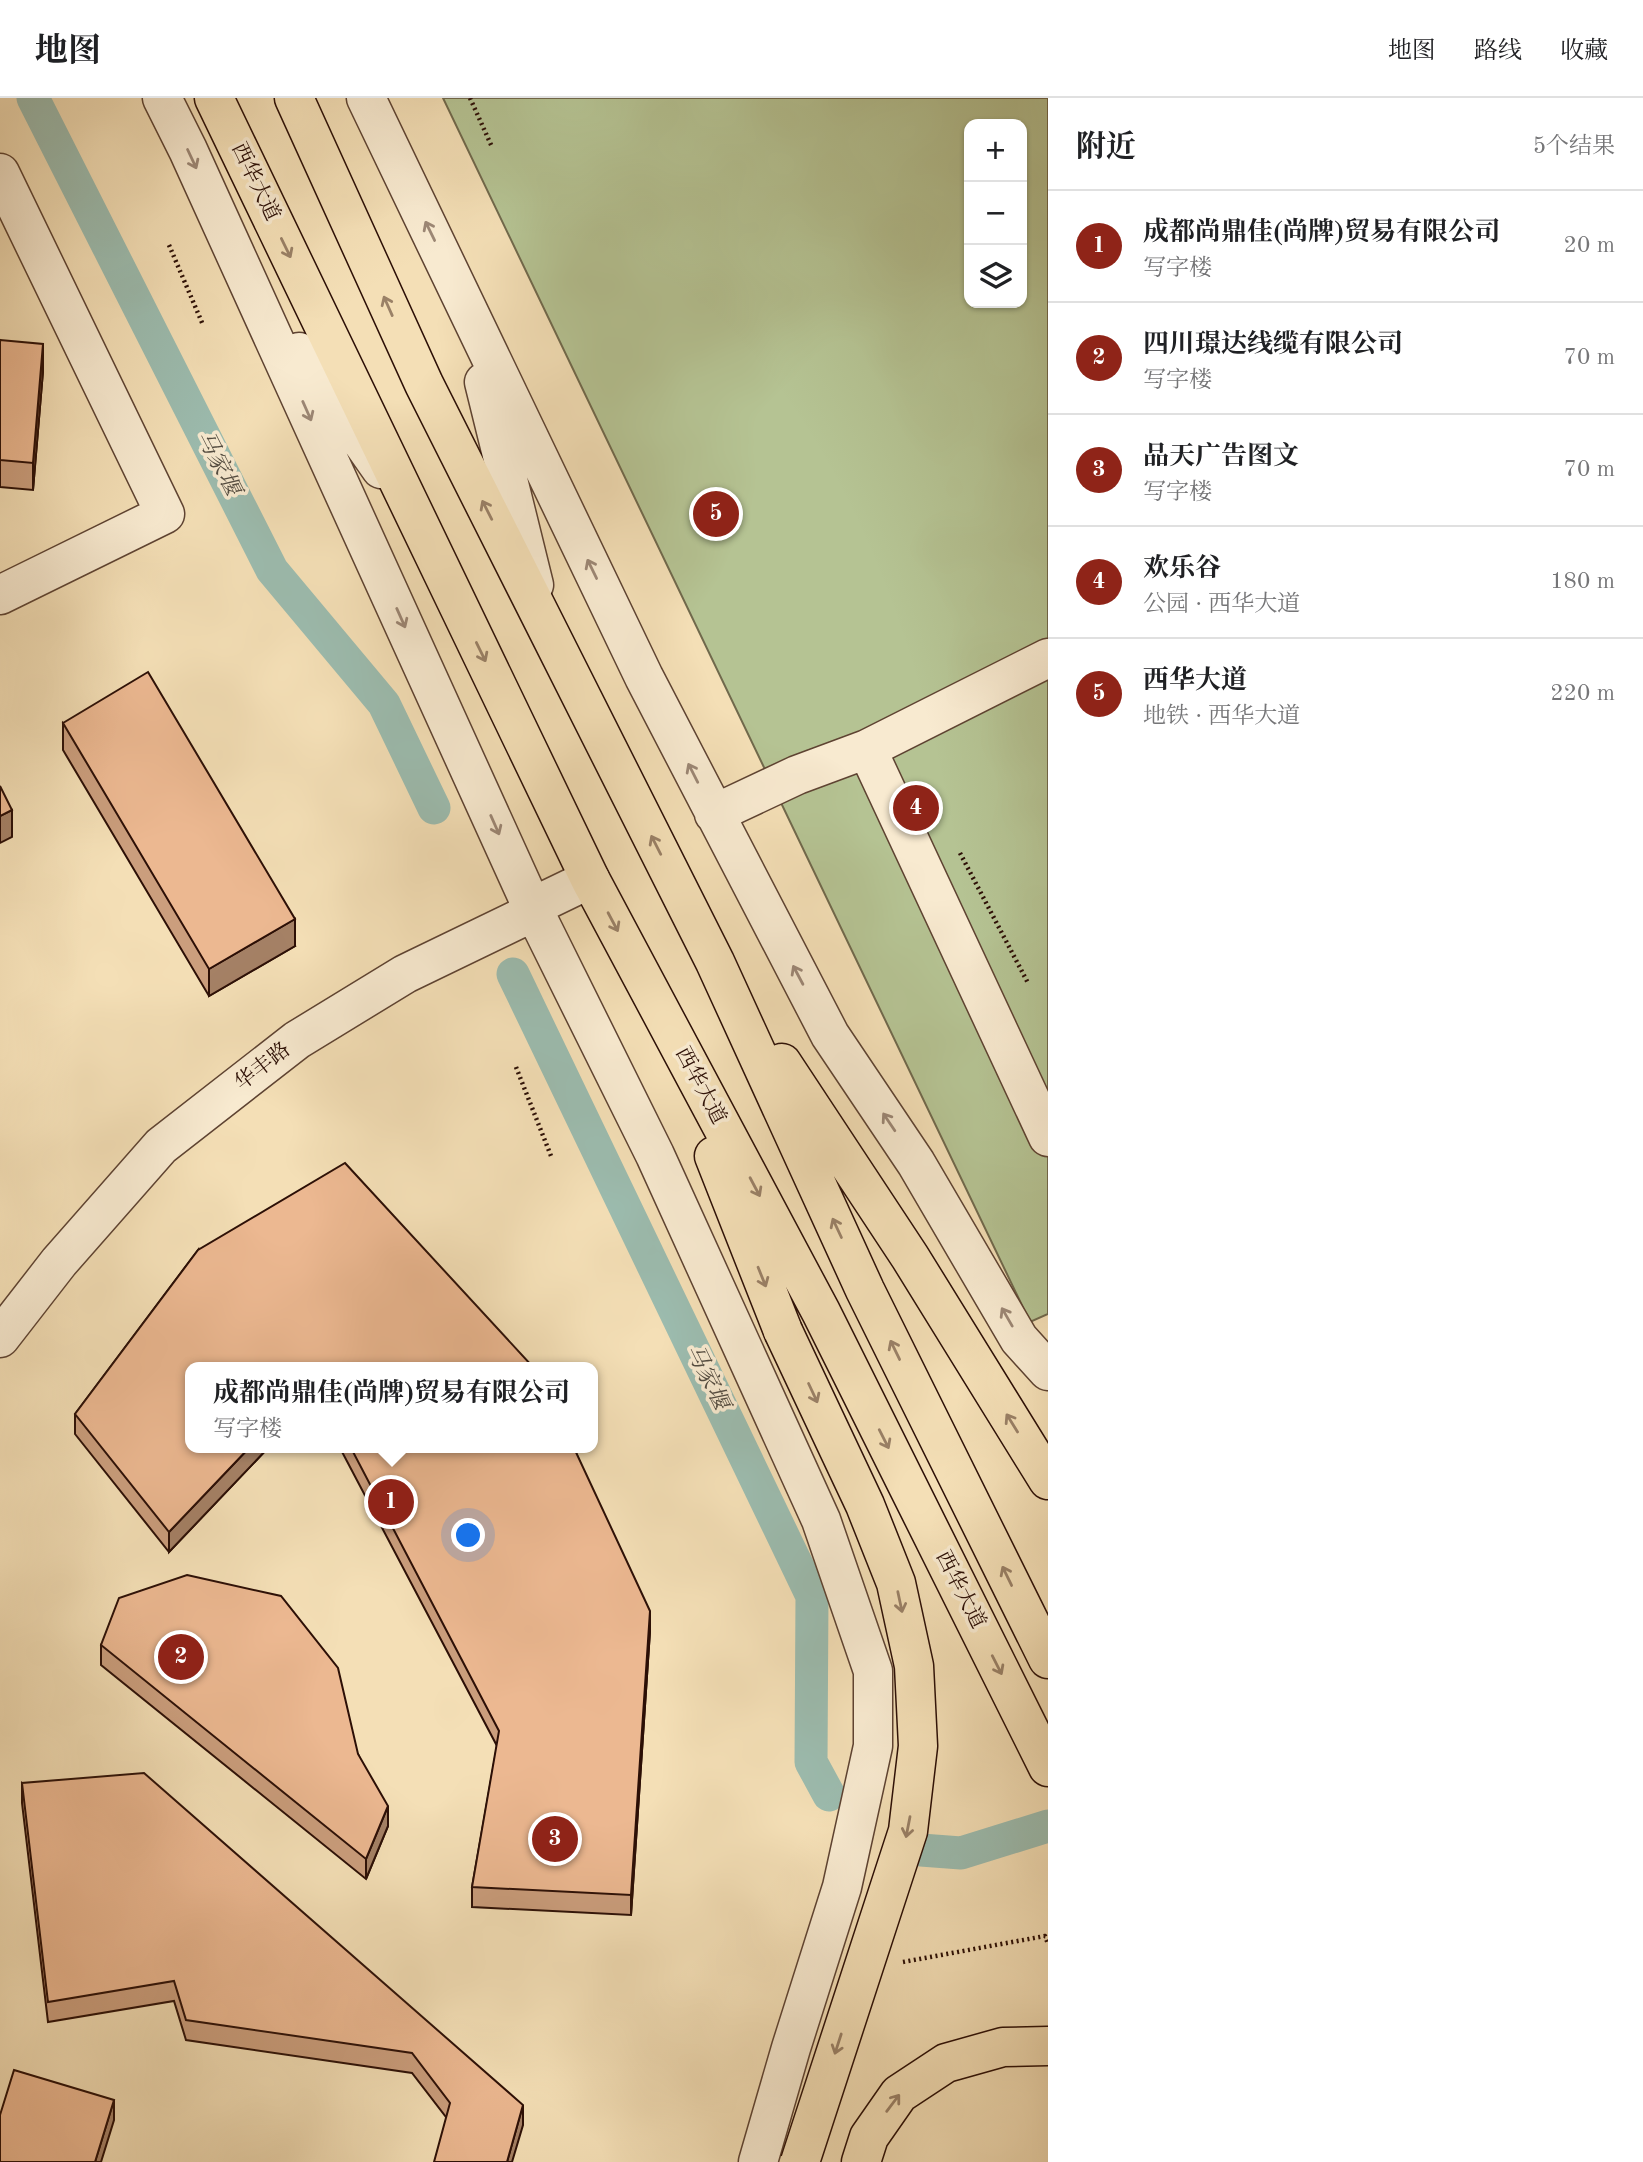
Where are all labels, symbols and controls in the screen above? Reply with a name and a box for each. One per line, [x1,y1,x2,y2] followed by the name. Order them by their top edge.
[35,36,101,69] text: 地图
[1388,40,1436,64] text: 地图
[1474,40,1522,64] text: 路线
[1560,40,1608,64] text: 收藏
[964,119,1027,308] map controls
[964,119,1027,182] button: +
[1076,133,1136,163] text: 附近
[1533,135,1615,158] text: 5个结果
[227,139,285,224] street label: 西华大道
[186,148,199,169] one-way arrow
[964,182,1027,245] button: −
[1143,220,1500,246] text: 成都尚鼎佳(尚牌)贸易有限公司
[423,221,436,242] one-way arrow
[1092,234,1106,257] text: 1
[1564,234,1615,257] text: 20 m
[280,237,294,258] one-way arrow
[964,245,1027,308] button: layers
[1143,257,1212,280] text: 写字楼
[381,295,394,317] one-way arrow
[1143,332,1403,358] text: 四川璟达线缆有限公司
[1092,346,1106,369] text: 2
[1564,346,1615,369] text: 70 m
[1143,369,1212,392] text: 写字楼
[301,400,314,421] one-way arrow
[192,426,248,503] water label: 马家堰
[1143,444,1299,470] text: 品天广告图文
[1092,458,1106,481] text: 3
[1564,458,1615,481] text: 70 m
[1143,481,1212,504] text: 写字楼
[693,488,739,540] pin: 5
[480,500,494,521] one-way arrow
[1143,556,1221,582] text: 欢乐谷
[584,559,598,580] one-way arrow
[1092,570,1106,593] text: 4
[1550,570,1615,593] text: 180 m
[1143,593,1300,616] text: 公园 · 西华大道
[395,607,408,628] one-way arrow
[474,641,488,662] one-way arrow
[1143,668,1247,694] text: 西华大道
[1092,682,1106,705] text: 5
[1550,682,1615,705] text: 220 m
[1143,705,1300,728] text: 地铁 · 西华大道
[686,763,699,784] one-way arrow
[893,782,939,834] pin: 4
[489,814,502,835] one-way arrow
[648,835,662,856] one-way arrow
[607,911,620,932] one-way arrow
[791,965,805,985] one-way arrow
[230,1038,294,1095] street label: 华丰路
[671,1043,731,1128] street label: 西华大道
[882,1113,896,1133] one-way arrow
[748,1177,762,1197] one-way arrow
[829,1218,843,1239] one-way arrow
[756,1265,769,1287] one-way arrow
[999,1308,1013,1328] one-way arrow
[682,1340,736,1417] water label: 马家堰
[888,1340,902,1361] one-way arrow
[185,1362,598,1453] popup
[213,1381,570,1407] text: 成都尚鼎佳(尚牌)贸易有限公司
[806,1382,820,1403] one-way arrow
[1004,1413,1018,1433] one-way arrow
[213,1418,282,1441] text: 写字楼
[878,1428,892,1449] one-way arrow
[368,1476,414,1528] pin: 1
[451,1518,485,1552] your location
[932,1547,990,1632] street label: 西华大道
[999,1566,1013,1587] one-way arrow
[894,1590,908,1613] one-way arrow
[158,1631,204,1683] pin: 2
[990,1654,1004,1674] one-way arrow
[532,1813,578,1865] pin: 3
[900,1815,914,1838] one-way arrow
[831,2033,844,2055] one-way arrow
[886,2094,900,2113] one-way arrow

